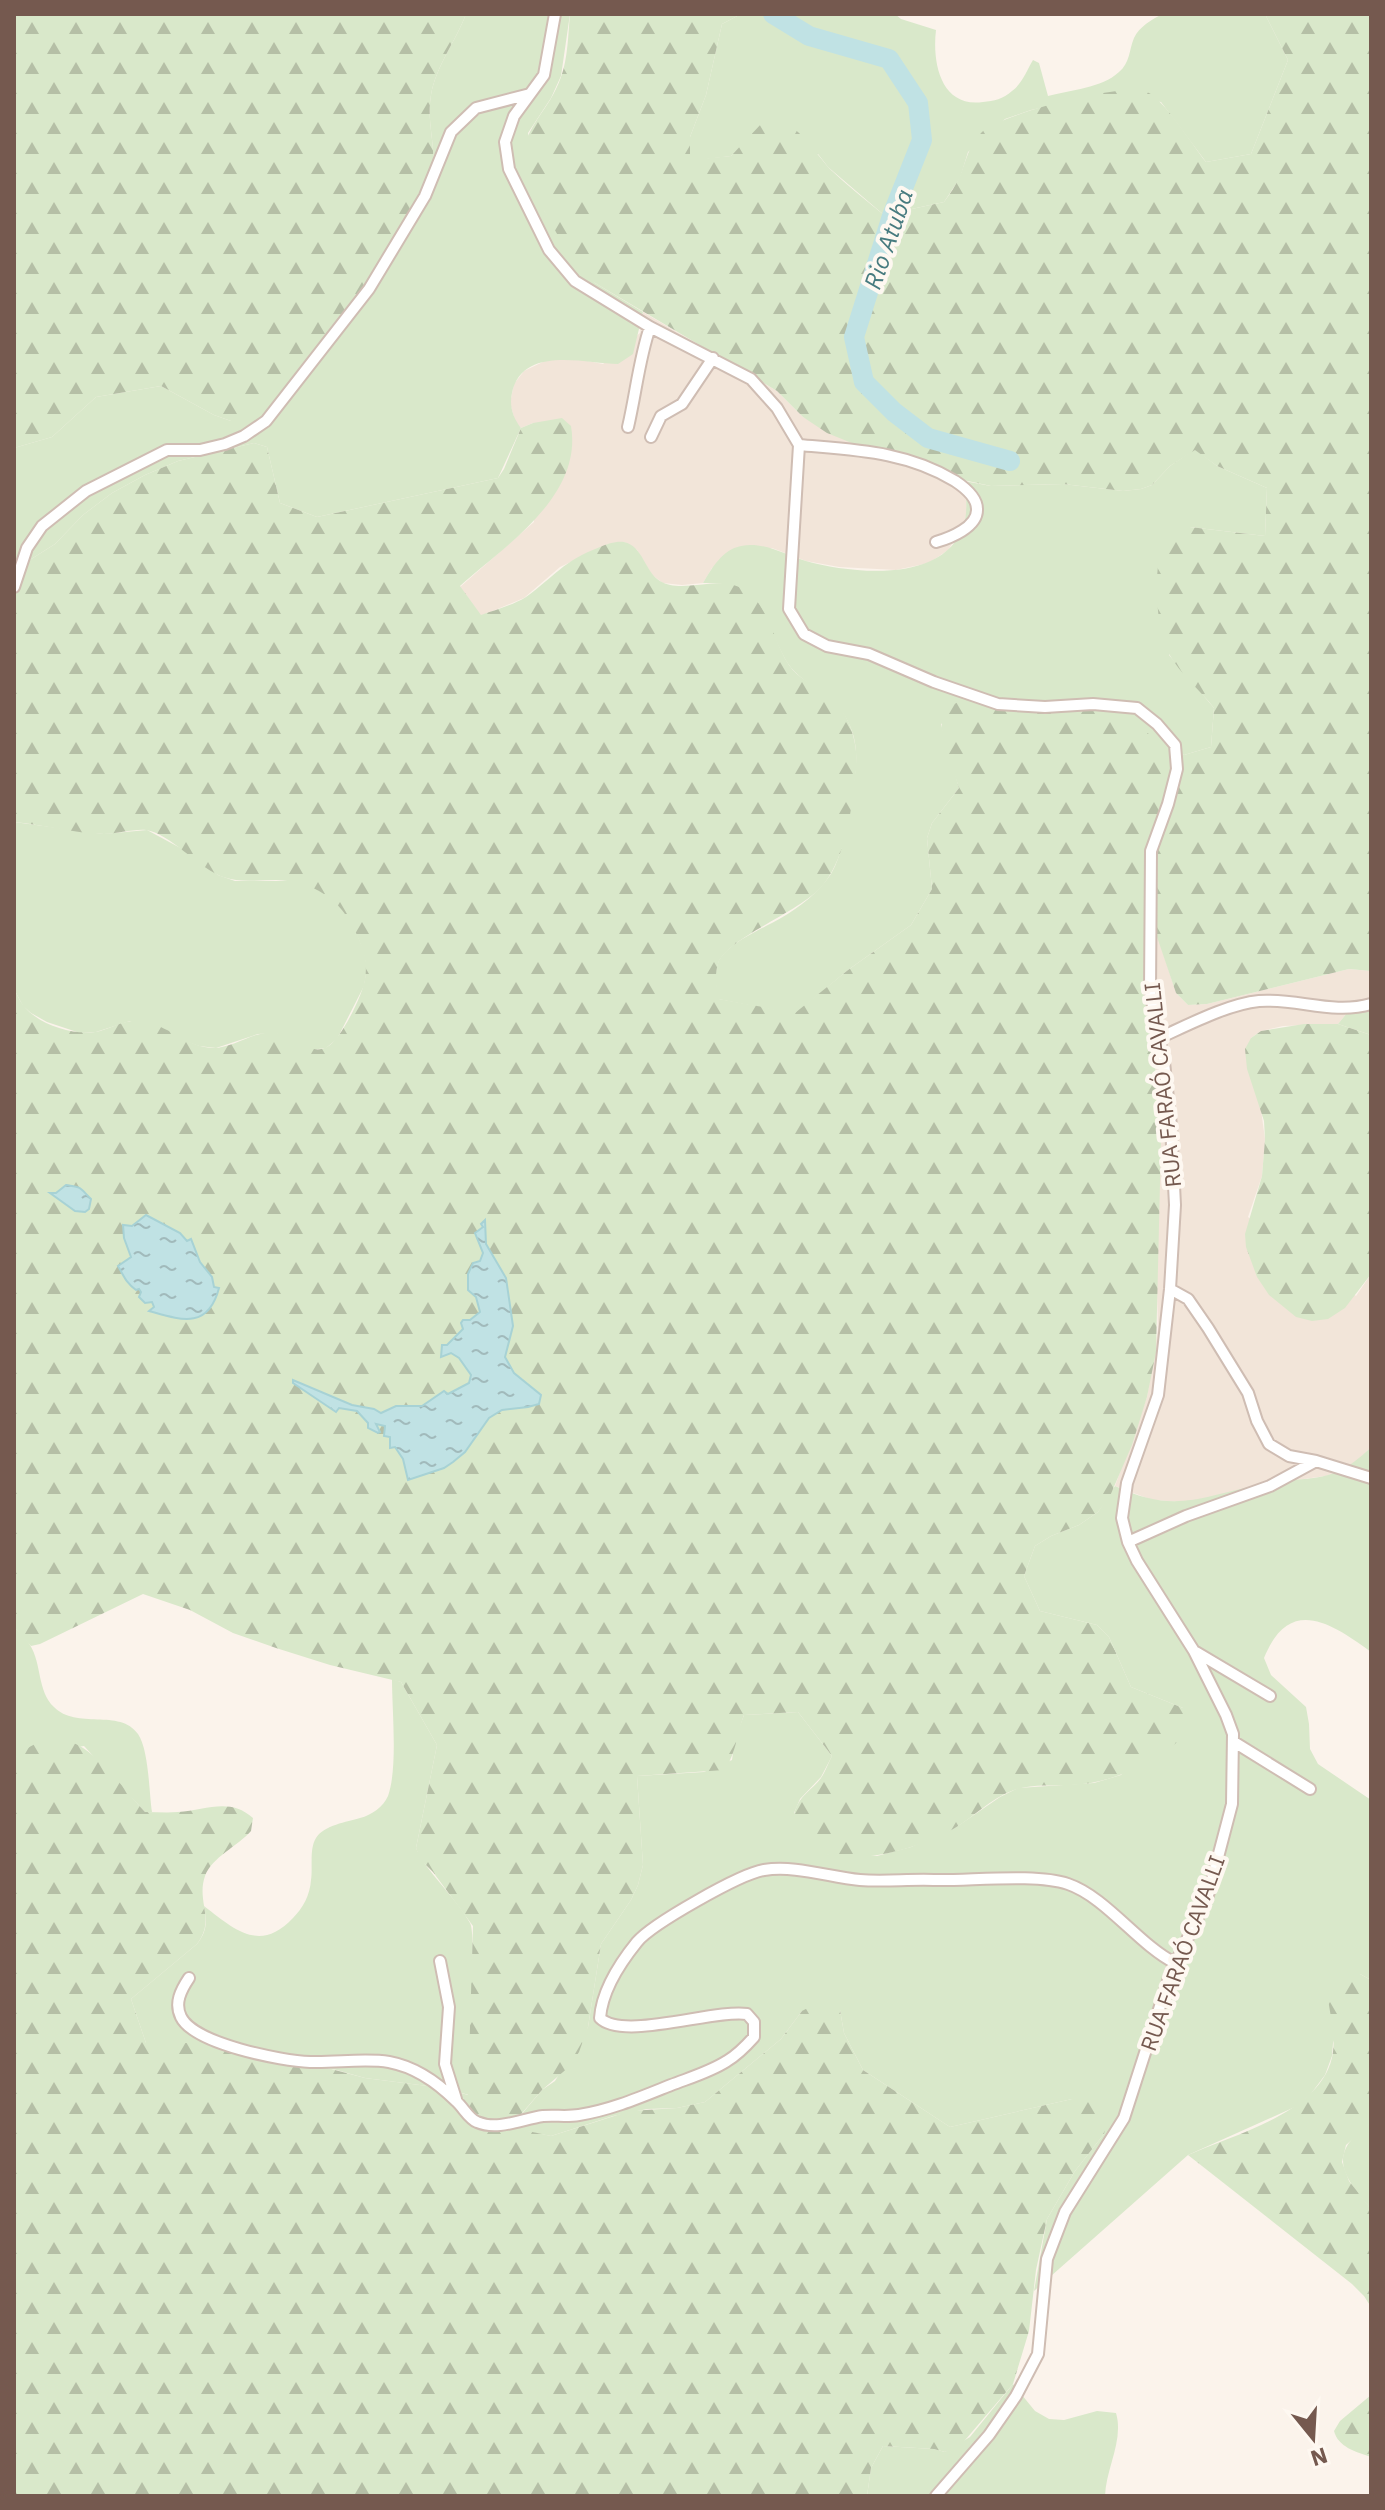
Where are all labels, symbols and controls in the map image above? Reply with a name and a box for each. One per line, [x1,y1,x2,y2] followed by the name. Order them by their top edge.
[856,185,920,293] water label: Rio Atuba
[1137,981,1187,1189] street label: RUA FARAÓ CAVALLI
[1133,1851,1231,2055] street label: RUA FARAÓ CAVALLI
[1273,2398,1353,2478] north arrow
[1307,2441,1331,2474] text: N

